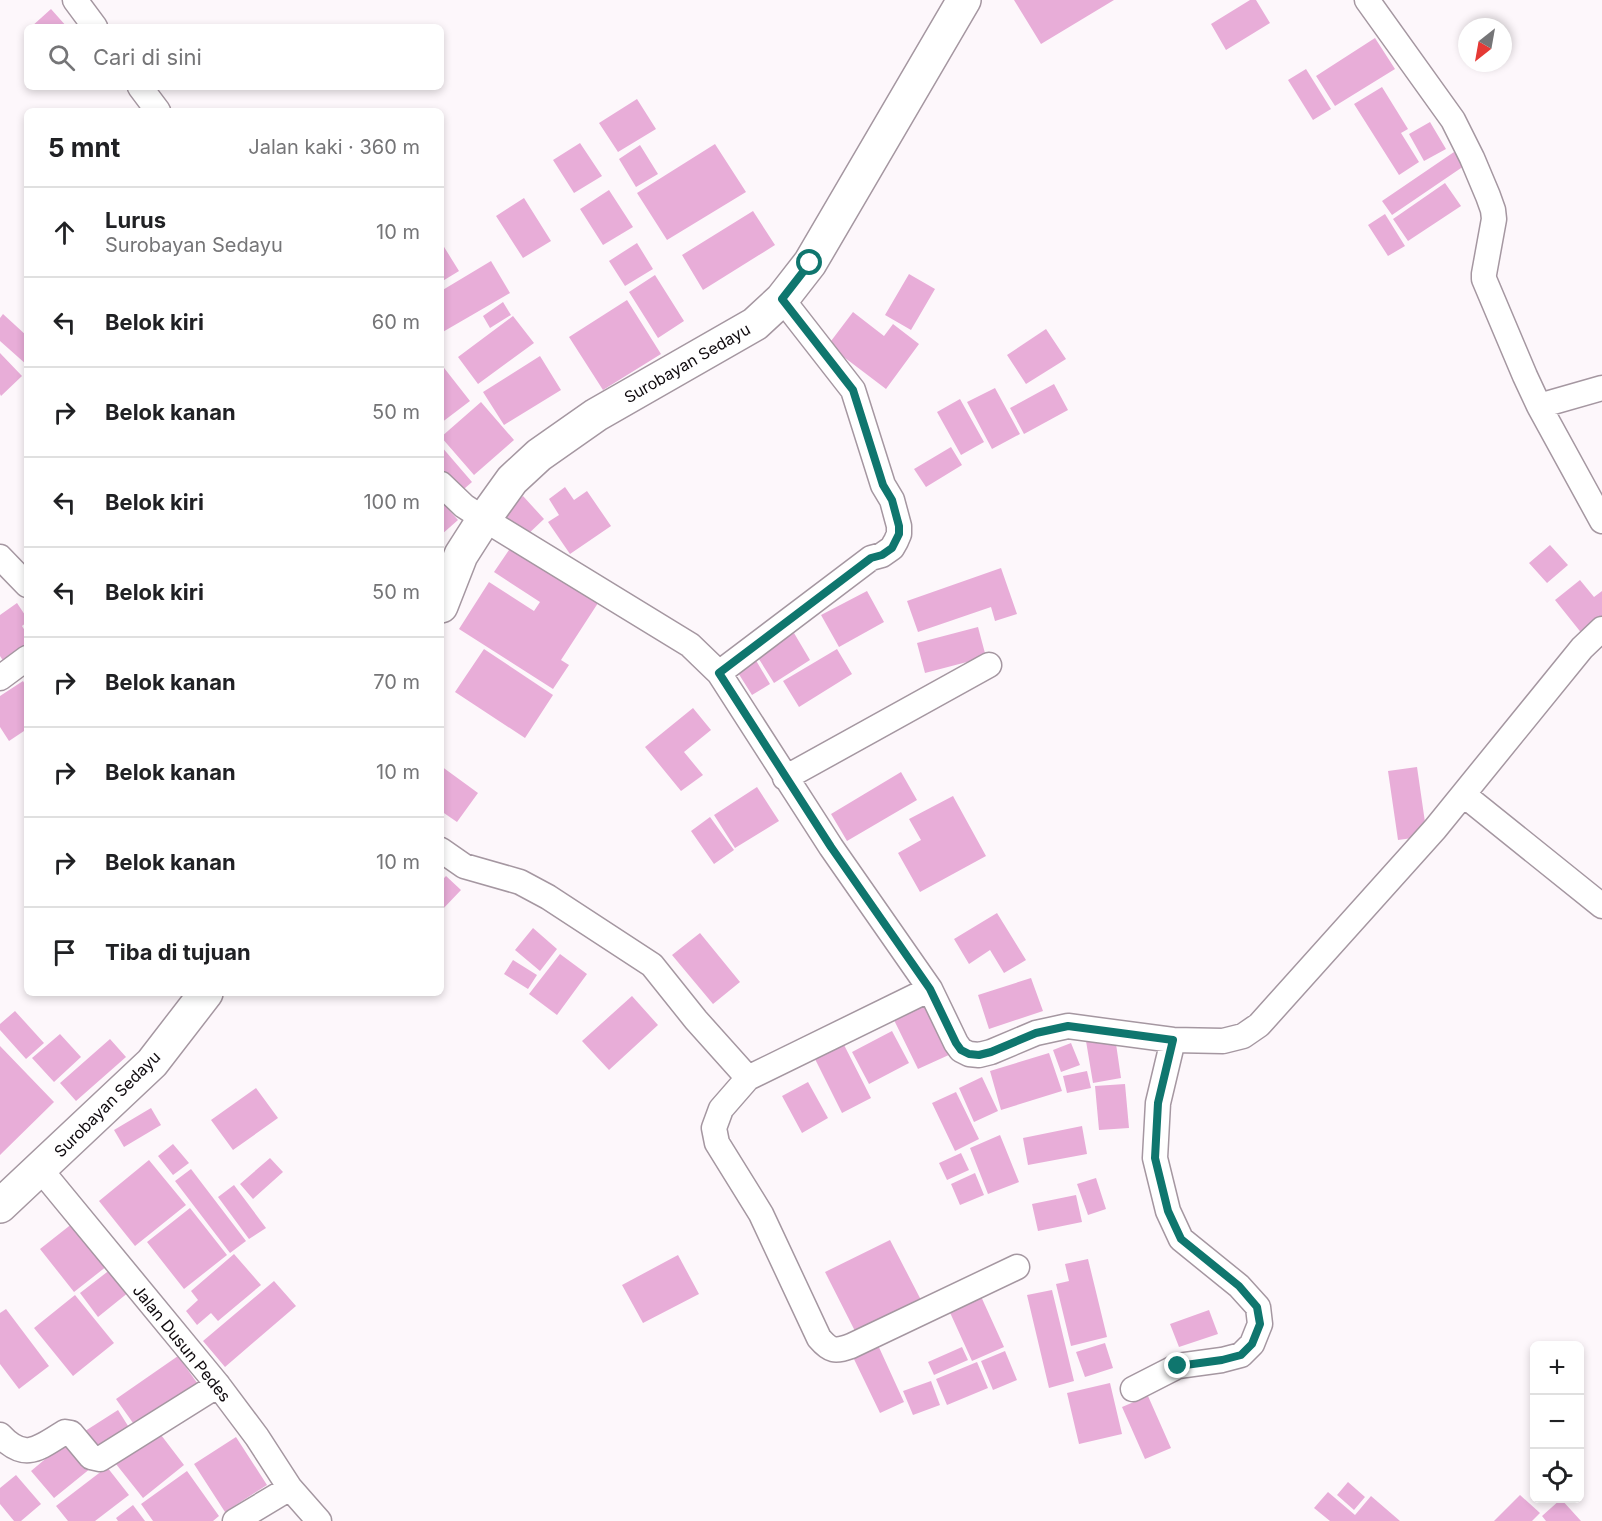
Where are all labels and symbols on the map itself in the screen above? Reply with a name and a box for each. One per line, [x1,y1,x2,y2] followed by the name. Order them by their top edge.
[1458,18,1512,72] north arrow
[796,249,822,275] route start
[620,319,754,407] street label: Surobayan Sedayu
[50,1047,164,1161] street label: Surobayan Sedayu
[129,1280,235,1406] street label: Jalan Dusun Pedes
[1164,1352,1190,1378] route end

